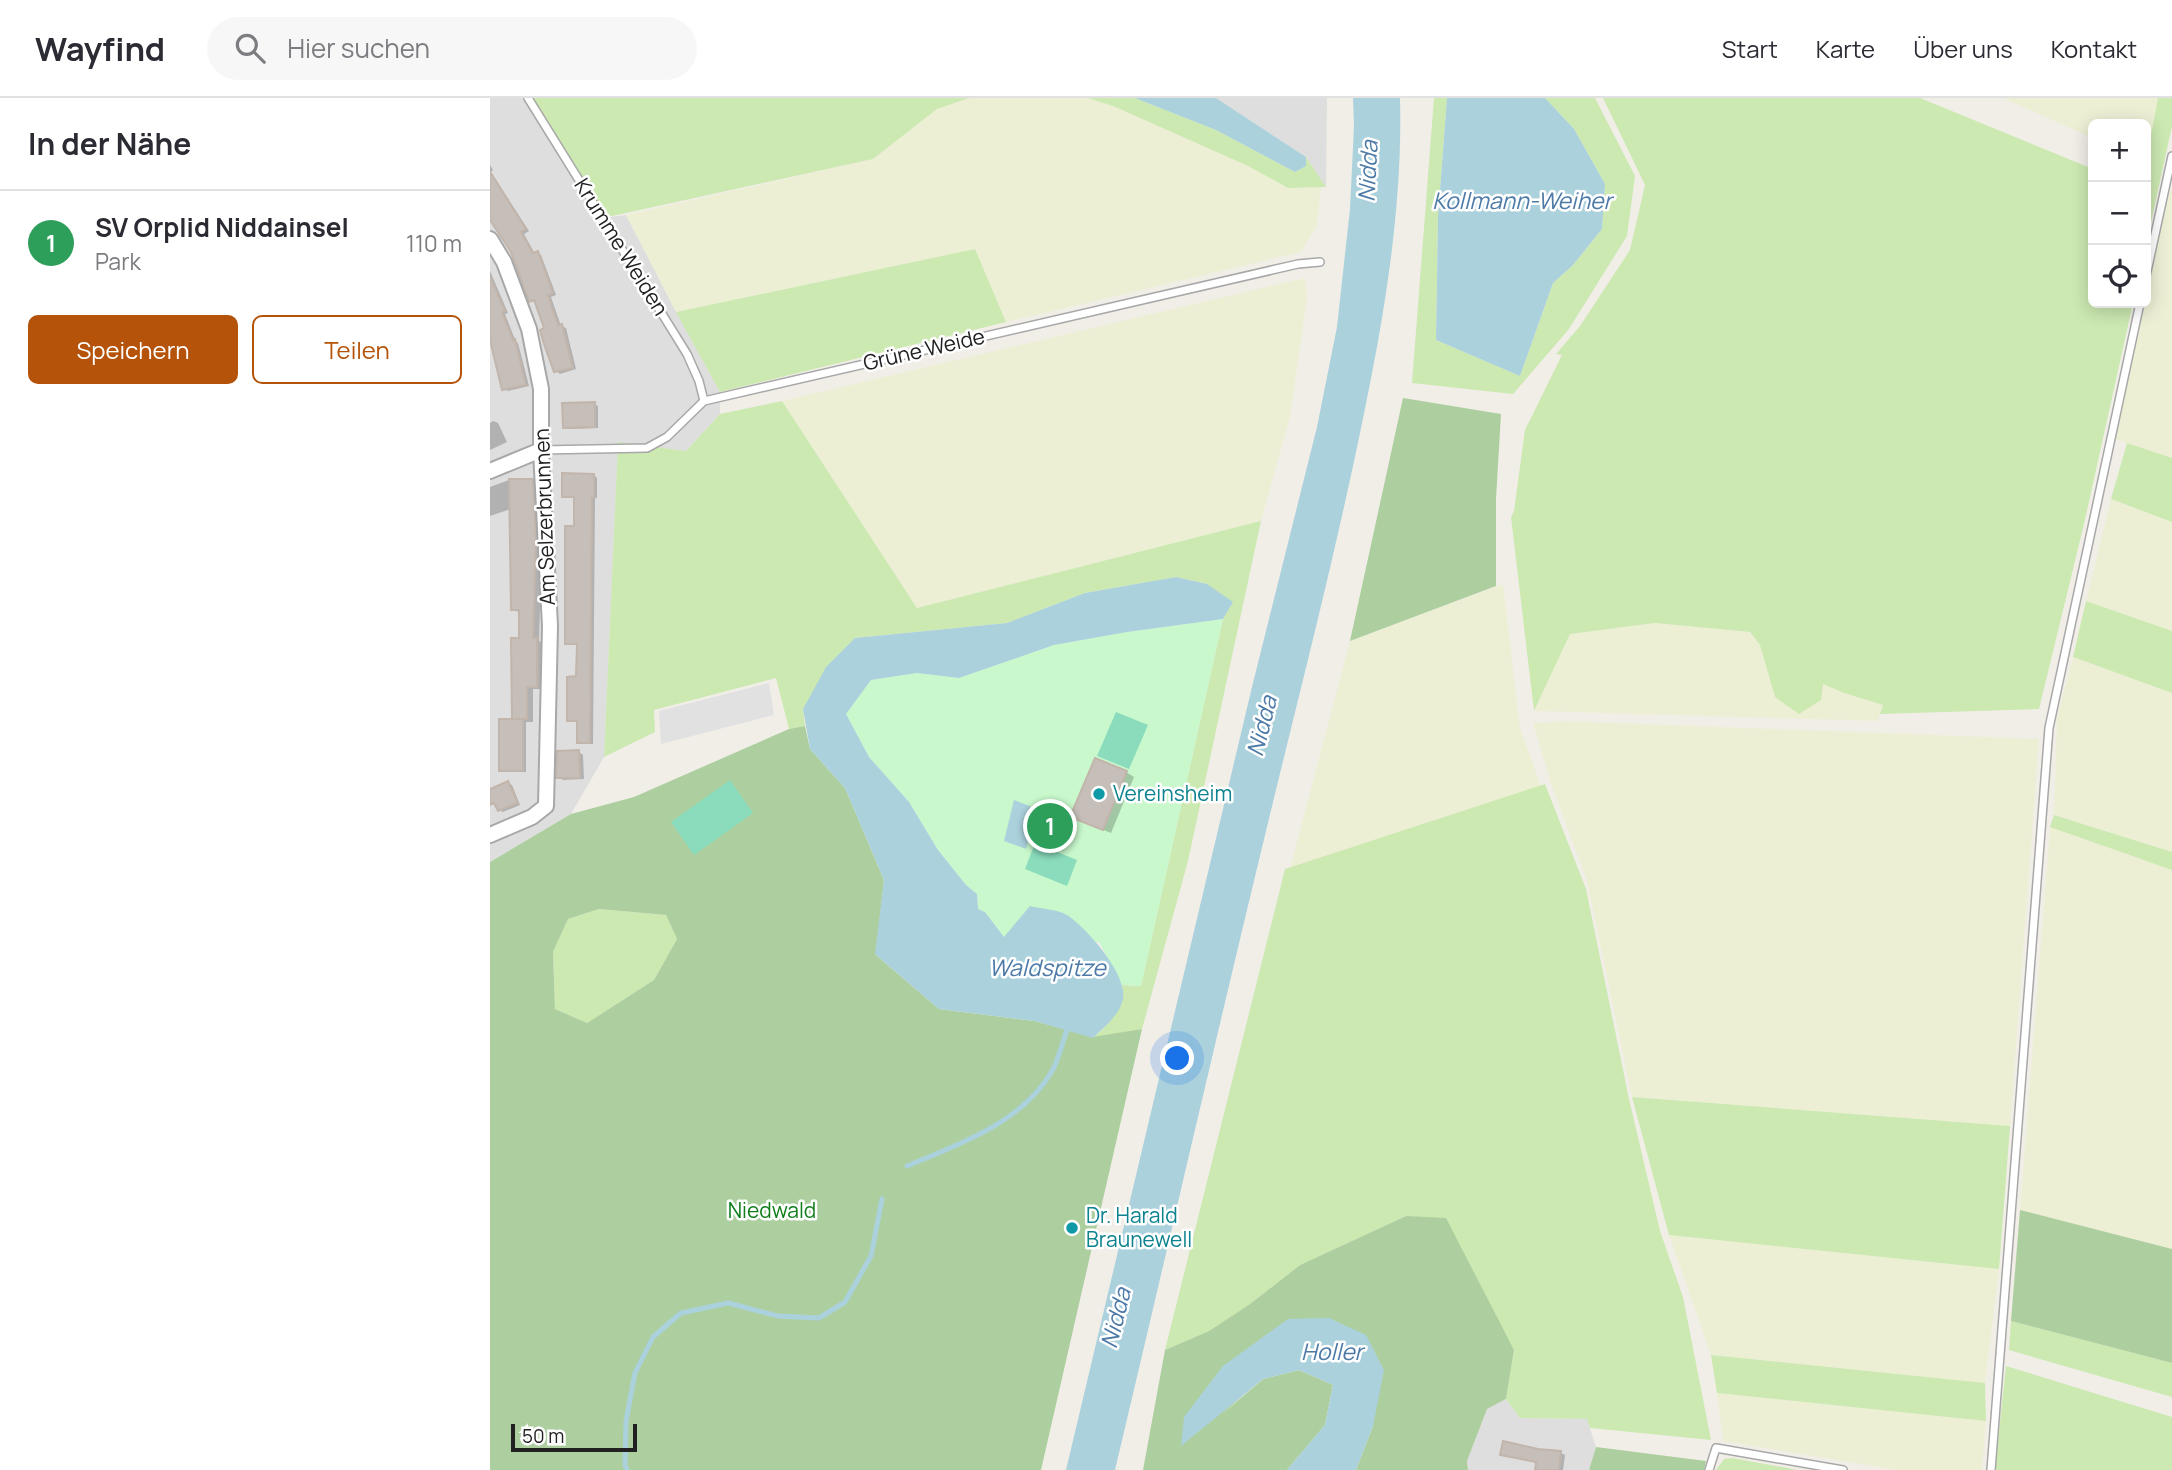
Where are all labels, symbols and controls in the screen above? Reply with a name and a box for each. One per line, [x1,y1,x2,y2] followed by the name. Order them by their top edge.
[207,17,697,80] search box
[35,26,165,71] text: Wayfind
[231,29,269,67] icon: search
[287,30,430,66] text: Hier suchen
[1722,32,1778,65] text: Start
[1816,32,1875,65] text: Karte
[1913,32,2013,65] text: Über uns
[2051,32,2137,65] text: Kontakt
[2088,119,2151,308] map controls
[2088,119,2151,182] button: +
[28,123,191,164] text: In der Nähe
[1349,138,1385,202] water label: Nidda
[568,172,675,320] street label: Krumme Weiden
[2088,182,2151,245] button: −
[1432,184,1615,216] water label: Kollmann-Weiher
[95,209,349,245] text: SV Orplid Niddainsel
[46,227,56,259] text: 1
[406,227,462,259] text: 110 m
[95,245,141,277] text: Park
[2088,245,2151,308] button: locate
[28,315,238,384] button: Speichern
[252,315,462,384] button: Teilen
[860,321,987,377] street label: Grüne Weide
[527,428,561,606] street label: Am Selzerbrunnen
[1238,691,1284,759] water label: Nidda
[1113,779,1232,807] place label: Vereinsheim
[1091,786,1107,802] marker: Vereinsheim
[1027,800,1073,852] pin: 1
[988,951,1107,983] water label: Waldspitze
[1160,1041,1194,1075] your location
[728,1196,816,1224] park label: Niedwald
[1086,1201,1192,1253] place label: Dr. Harald Braunewell
[1064,1220,1080,1236] marker: Dr. Harald Braunewell
[1092,1283,1138,1351] water label: Nidda
[1301,1335,1366,1367] water label: Holler
[511,1421,637,1453] scale bar
[522,1423,564,1449] text: 50 m

